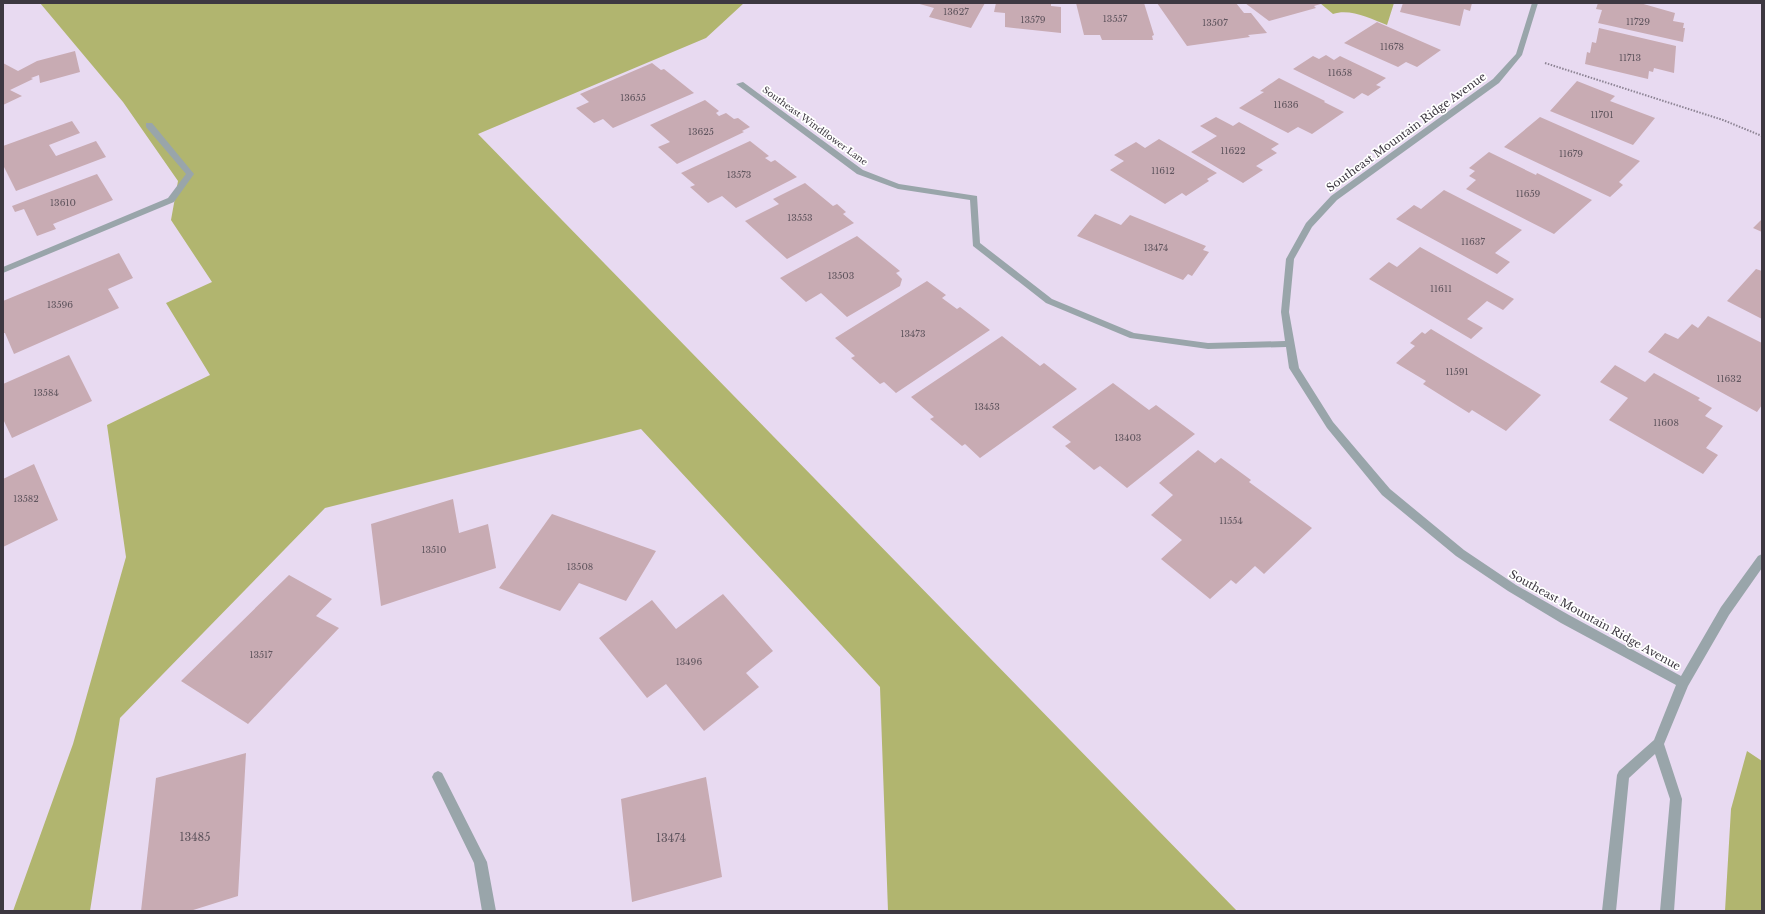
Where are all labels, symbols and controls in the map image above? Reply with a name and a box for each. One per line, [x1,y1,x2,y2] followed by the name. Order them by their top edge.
[943,6,969,17] house number: 13627
[1103,13,1128,24] house number: 13557
[1021,14,1046,25] house number: 13579
[1626,16,1650,27] house number: 11729
[1202,17,1228,28] house number: 13507
[1380,41,1404,52] house number: 11678
[1619,52,1641,63] house number: 11713
[1328,67,1352,78] house number: 11658
[1323,69,1489,195] street label: Southeast Mountain Ridge Avenue
[761,84,870,167] street label: Southeast Windflower Lane
[620,92,646,103] house number: 13655
[1273,99,1299,110] house number: 11636
[1591,109,1614,120] house number: 11701
[688,126,714,137] house number: 13625
[1221,145,1245,156] house number: 11622
[1559,148,1583,159] house number: 11679
[1151,165,1175,176] house number: 11612
[727,169,751,180] house number: 13573
[1516,188,1541,199] house number: 11659
[50,197,76,208] house number: 13610
[787,212,813,223] house number: 13553
[1461,236,1485,247] house number: 11637
[1144,242,1168,253] house number: 13474
[828,270,854,281] house number: 13503
[1430,283,1452,294] house number: 11611
[47,299,73,310] house number: 13596
[901,328,925,339] house number: 13473
[1446,366,1468,377] house number: 11591
[1717,373,1741,384] house number: 11632
[33,387,59,398] house number: 13584
[974,401,1000,412] house number: 13453
[1653,417,1679,428] house number: 11608
[1115,432,1141,443] house number: 13403
[13,493,39,504] house number: 13582
[1219,515,1243,526] house number: 11554
[421,544,447,555] house number: 13510
[567,561,593,572] house number: 13508
[1507,567,1683,673] street label: Southeast Mountain Ridge Avenue
[249,649,273,660] house number: 13517
[676,656,702,667] house number: 13496
[179,830,211,844] house number: 13485
[656,831,686,845] house number: 13474

